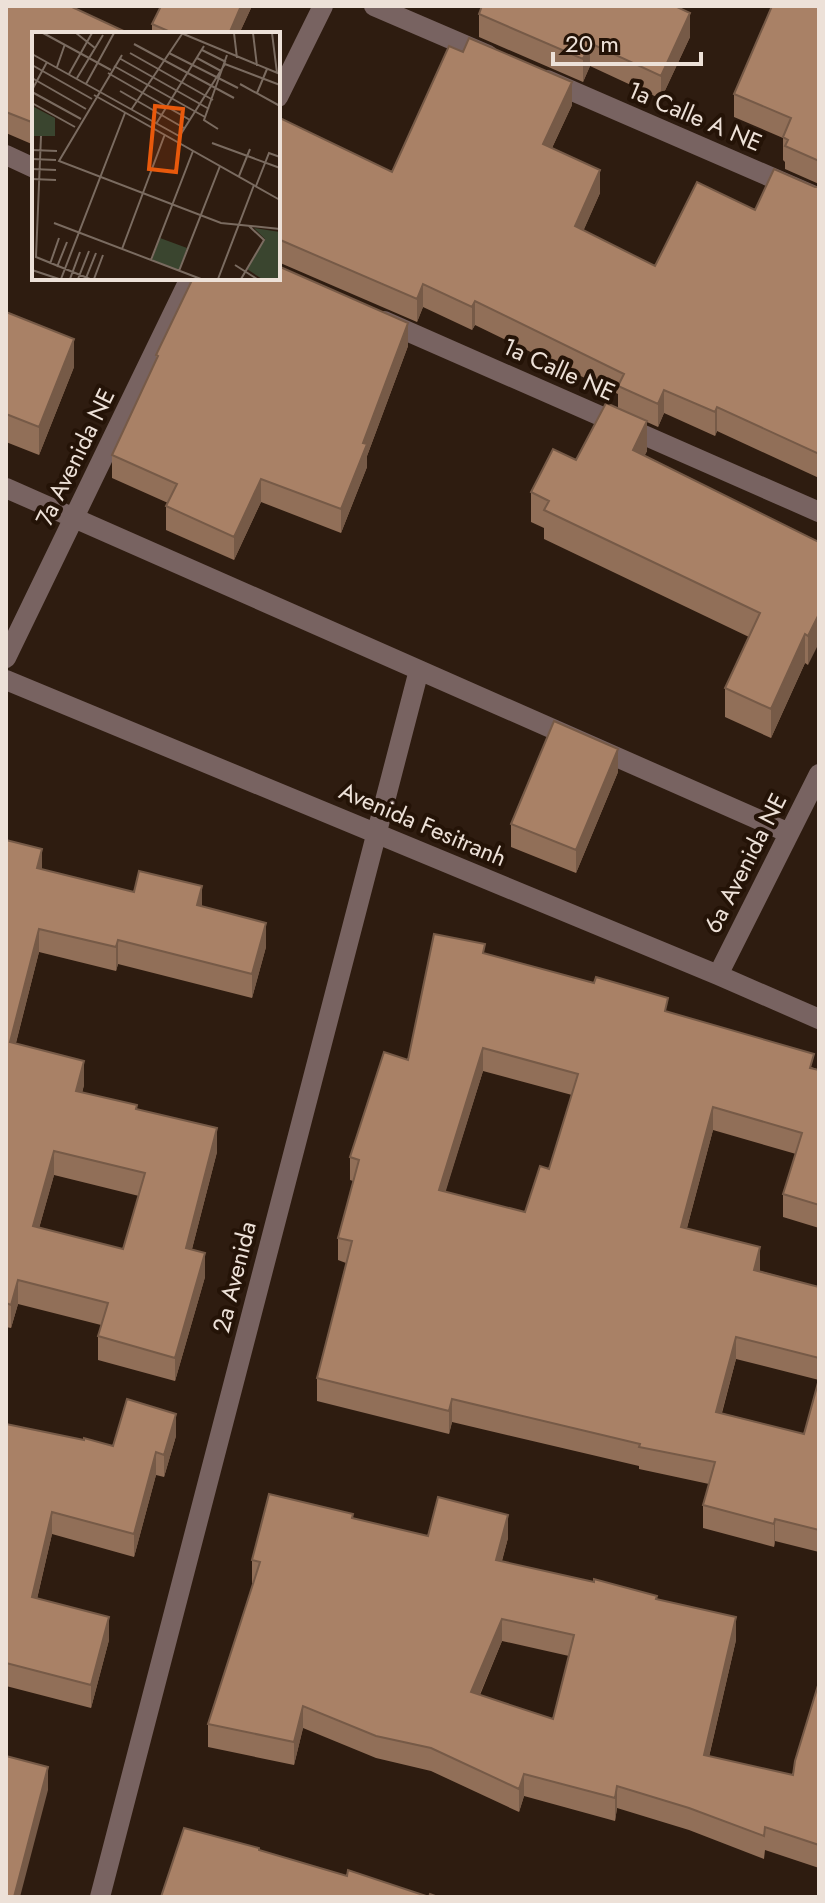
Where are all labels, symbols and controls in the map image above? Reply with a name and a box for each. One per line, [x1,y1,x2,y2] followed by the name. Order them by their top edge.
[553,16,701,66] scale bar
[565,26,619,61] text: 20 m
[32,32,280,280] inset map
[622,72,768,160] street label: 1a Calle A NE
[497,329,621,409] street label: 1a Calle NE
[27,382,123,532] street label: 7a Avenida NE
[334,773,512,875] street label: Avenida Fesitranh
[695,787,795,939] street label: 6a Avenida NE
[203,1218,265,1336] street label: 2a Avenida

